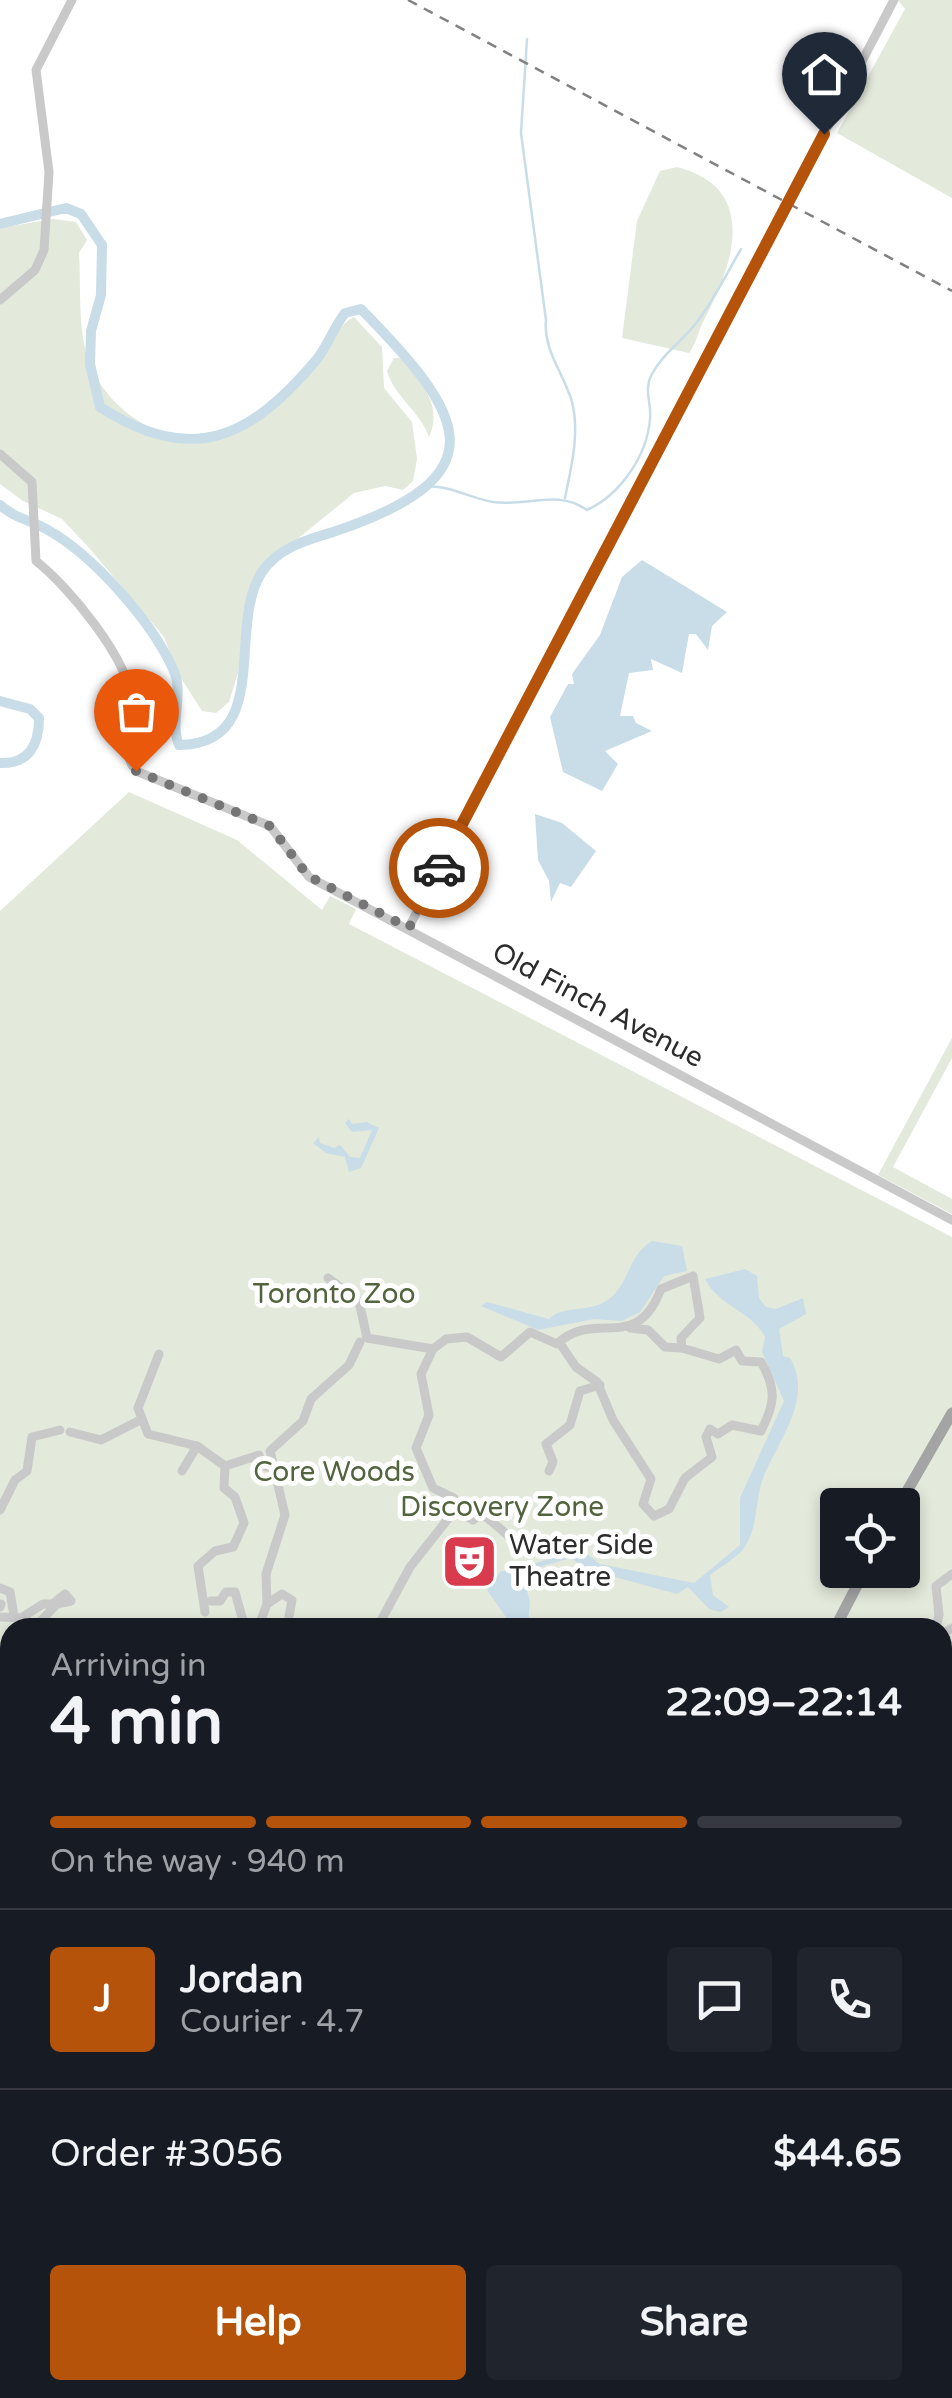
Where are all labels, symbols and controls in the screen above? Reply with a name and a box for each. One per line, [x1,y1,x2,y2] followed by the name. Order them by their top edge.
[782,32,867,135] pin
[797,47,852,102] icon: home
[94,669,179,772] pin
[109,684,164,739] icon: bag
[389,818,489,918] courier
[412,841,467,896] icon: car
[486,935,710,1075] street label: Old Finch Avenue
[252,1277,416,1311] park label: Toronto Zoo
[253,1455,415,1489] park label: Core Woods
[820,1488,920,1588] map controls
[820,1488,920,1588] button: locate
[400,1490,604,1524] park label: Discovery Zone
[509,1528,653,1594] place label: Water Side Theatre
[440,1531,500,1591] theatre icon: Water Side Theatre
[50,1647,207,1685] text: Arriving in
[665,1680,902,1726] text: 22:09–22:14
[50,1683,223,1762] text: 4 min
[50,1843,345,1881] text: On the way · 940 m
[667,1947,772,2052] button: chat
[797,1947,902,2052] button: phone
[180,1957,303,2003] text: Jordan
[94,1976,111,2022] text: J
[180,2003,364,2041] text: Courier · 4.7
[50,2131,283,2177] text: Order #3056
[773,2131,902,2177] text: $44.65
[50,2265,466,2380] button: Help
[486,2265,902,2380] button: Share

